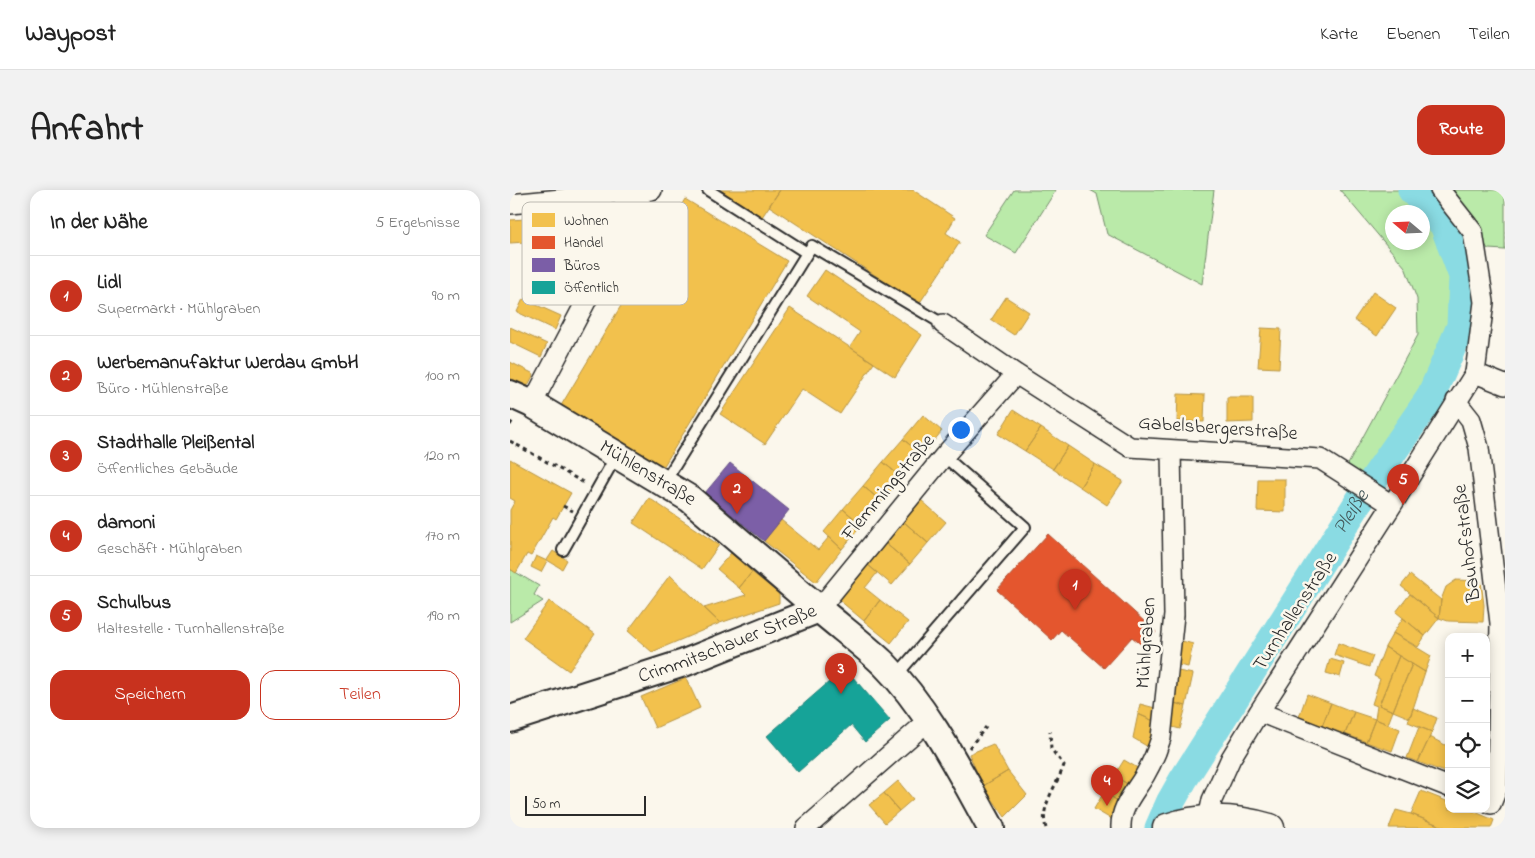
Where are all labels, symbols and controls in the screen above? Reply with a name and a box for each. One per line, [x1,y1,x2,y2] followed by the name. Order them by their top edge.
[25,17,116,52] text: Waypost
[1320,22,1358,48] text: Karte
[1386,22,1440,48] text: Ebenen
[1468,22,1510,48] text: Teilen
[30,105,143,156] text: Anfahrt
[1417,105,1505,155] button: Route
[522,202,688,305] legend
[1385,205,1430,250] north arrow
[50,208,148,238] text: In der Nähe
[375,211,460,235] text: 5 Ergebnisse
[564,211,609,232] text: Wohnen
[564,233,603,254] text: Handel
[563,256,600,277] text: Büros
[97,270,121,297] text: Lidl
[564,278,619,299] text: Öffentlich
[63,284,69,308] text: 1
[432,284,460,308] text: 90 m
[97,297,260,321] text: Supermarkt · Mühlgraben
[97,350,358,377] text: Werbemanufaktur Werdau GmbH
[62,364,70,388] text: 2
[425,364,460,388] text: 100 m
[97,377,228,401] text: Büro · Mühlenstraße
[1137,409,1299,450] street label: Gabelsbergerstraße
[948,417,974,443] your location
[835,428,943,549] street label: Flemmingstraße
[97,430,254,457] text: Stadthalle Pleißental
[594,433,703,513] street label: Mühlenstraße
[63,444,69,468] text: 3
[424,444,460,468] text: 120 m
[97,457,238,481] text: Öffentliches Gebäude
[1387,464,1419,505] pin: 5
[721,473,753,514] pin: 2
[1326,483,1378,541] water label: Pleiße
[1446,483,1490,604] street label: Bauhofstraße
[97,510,155,537] text: damoni
[63,524,69,548] text: 4
[425,524,460,548] text: 170 m
[97,537,242,561] text: Geschäft · Mühlgraben
[1247,547,1345,677] street label: Turnhallenstraße
[1059,569,1091,610] pin: 1
[97,590,171,617] text: Schulbus
[1129,596,1166,690] street label: Mühlgraben
[634,597,821,691] street label: Crimmitschauer Straße
[61,604,71,628] text: 5
[427,604,460,628] text: 190 m
[97,617,284,641] text: Haltestelle · Turnhallenstraße
[1445,633,1490,813] map controls
[1445,633,1490,678] button: +
[825,653,857,694] pin: 3
[50,670,250,720] button: Speichern
[260,670,460,720] button: Teilen
[1445,678,1490,723] button: −
[1445,723,1490,768] button: locate
[1091,765,1123,806] pin: 4
[1445,768,1490,813] button: layers
[525,793,646,816] scale bar
[532,794,560,815] text: 50 m

